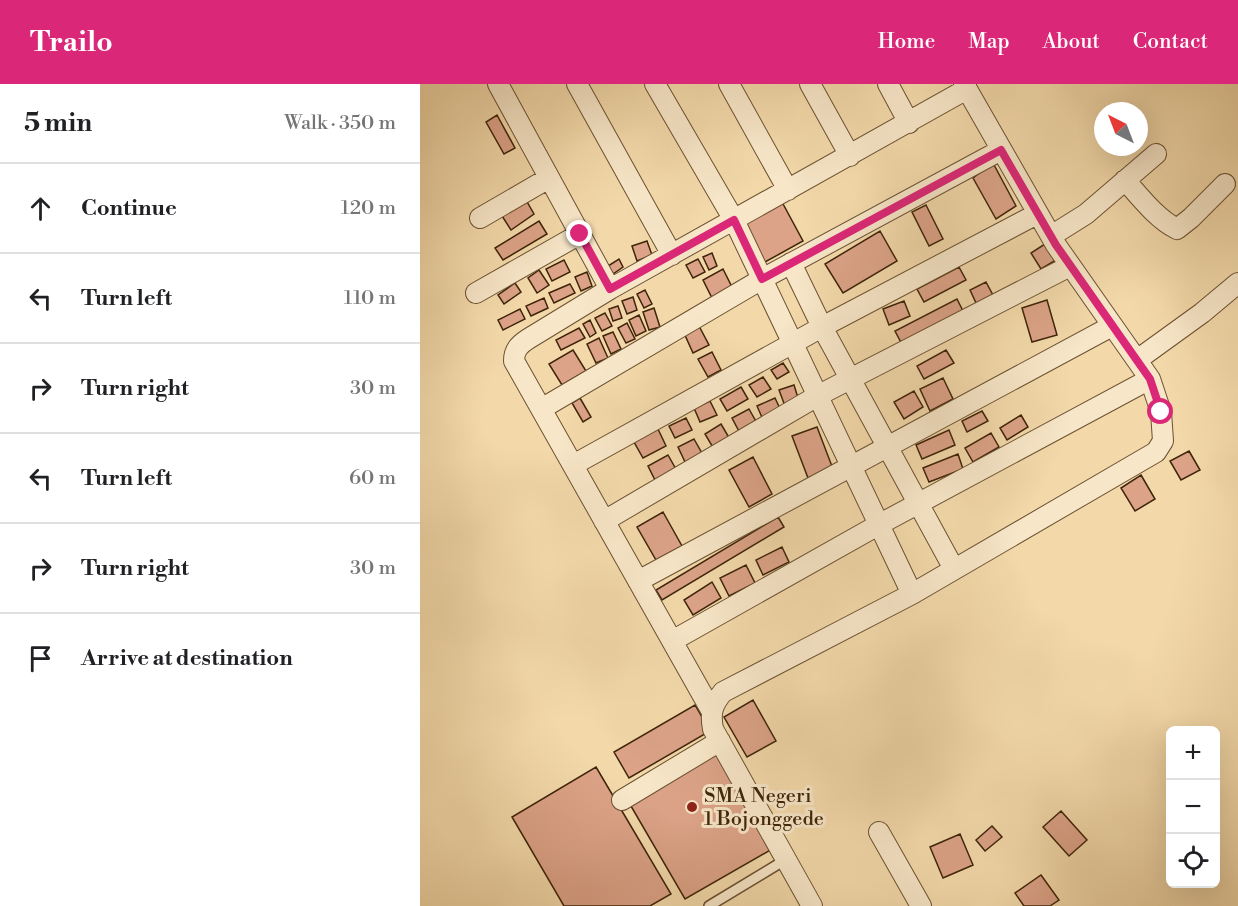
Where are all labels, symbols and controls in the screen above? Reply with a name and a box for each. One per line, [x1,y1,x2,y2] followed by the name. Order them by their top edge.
[30,25,113,60] text: Trailo
[878,29,935,55] text: Home
[968,29,1010,55] text: Map
[1043,29,1100,55] text: About
[1133,29,1208,55] text: Contact
[1094,102,1148,156] north arrow
[24,107,92,139] text: 5 min
[284,111,396,136] text: Walk · 350 m
[24,192,57,225] icon: ahead
[81,195,177,222] text: Continue
[341,196,396,221] text: 120 m
[566,220,592,246] route end
[24,282,57,315] icon: left
[81,285,172,312] text: Turn left
[344,286,396,311] text: 110 m
[24,372,57,405] icon: right
[81,375,189,402] text: Turn right
[350,376,396,401] text: 30 m
[1147,398,1173,424] route start
[24,462,57,495] icon: left
[81,465,172,492] text: Turn left
[349,466,396,491] text: 60 m
[24,552,57,585] icon: right
[81,555,189,582] text: Turn right
[350,556,396,581] text: 30 m
[24,642,57,675] icon: arrive
[81,645,293,672] text: Arrive at destination
[1166,726,1220,888] map controls
[1166,726,1220,780] button: +
[1166,780,1220,834] button: −
[704,784,824,832] place label: SMA Negeri 1 Bojonggede
[685,800,699,814] marker: SMA Negeri 1 Bojonggede
[1166,834,1220,888] button: locate

